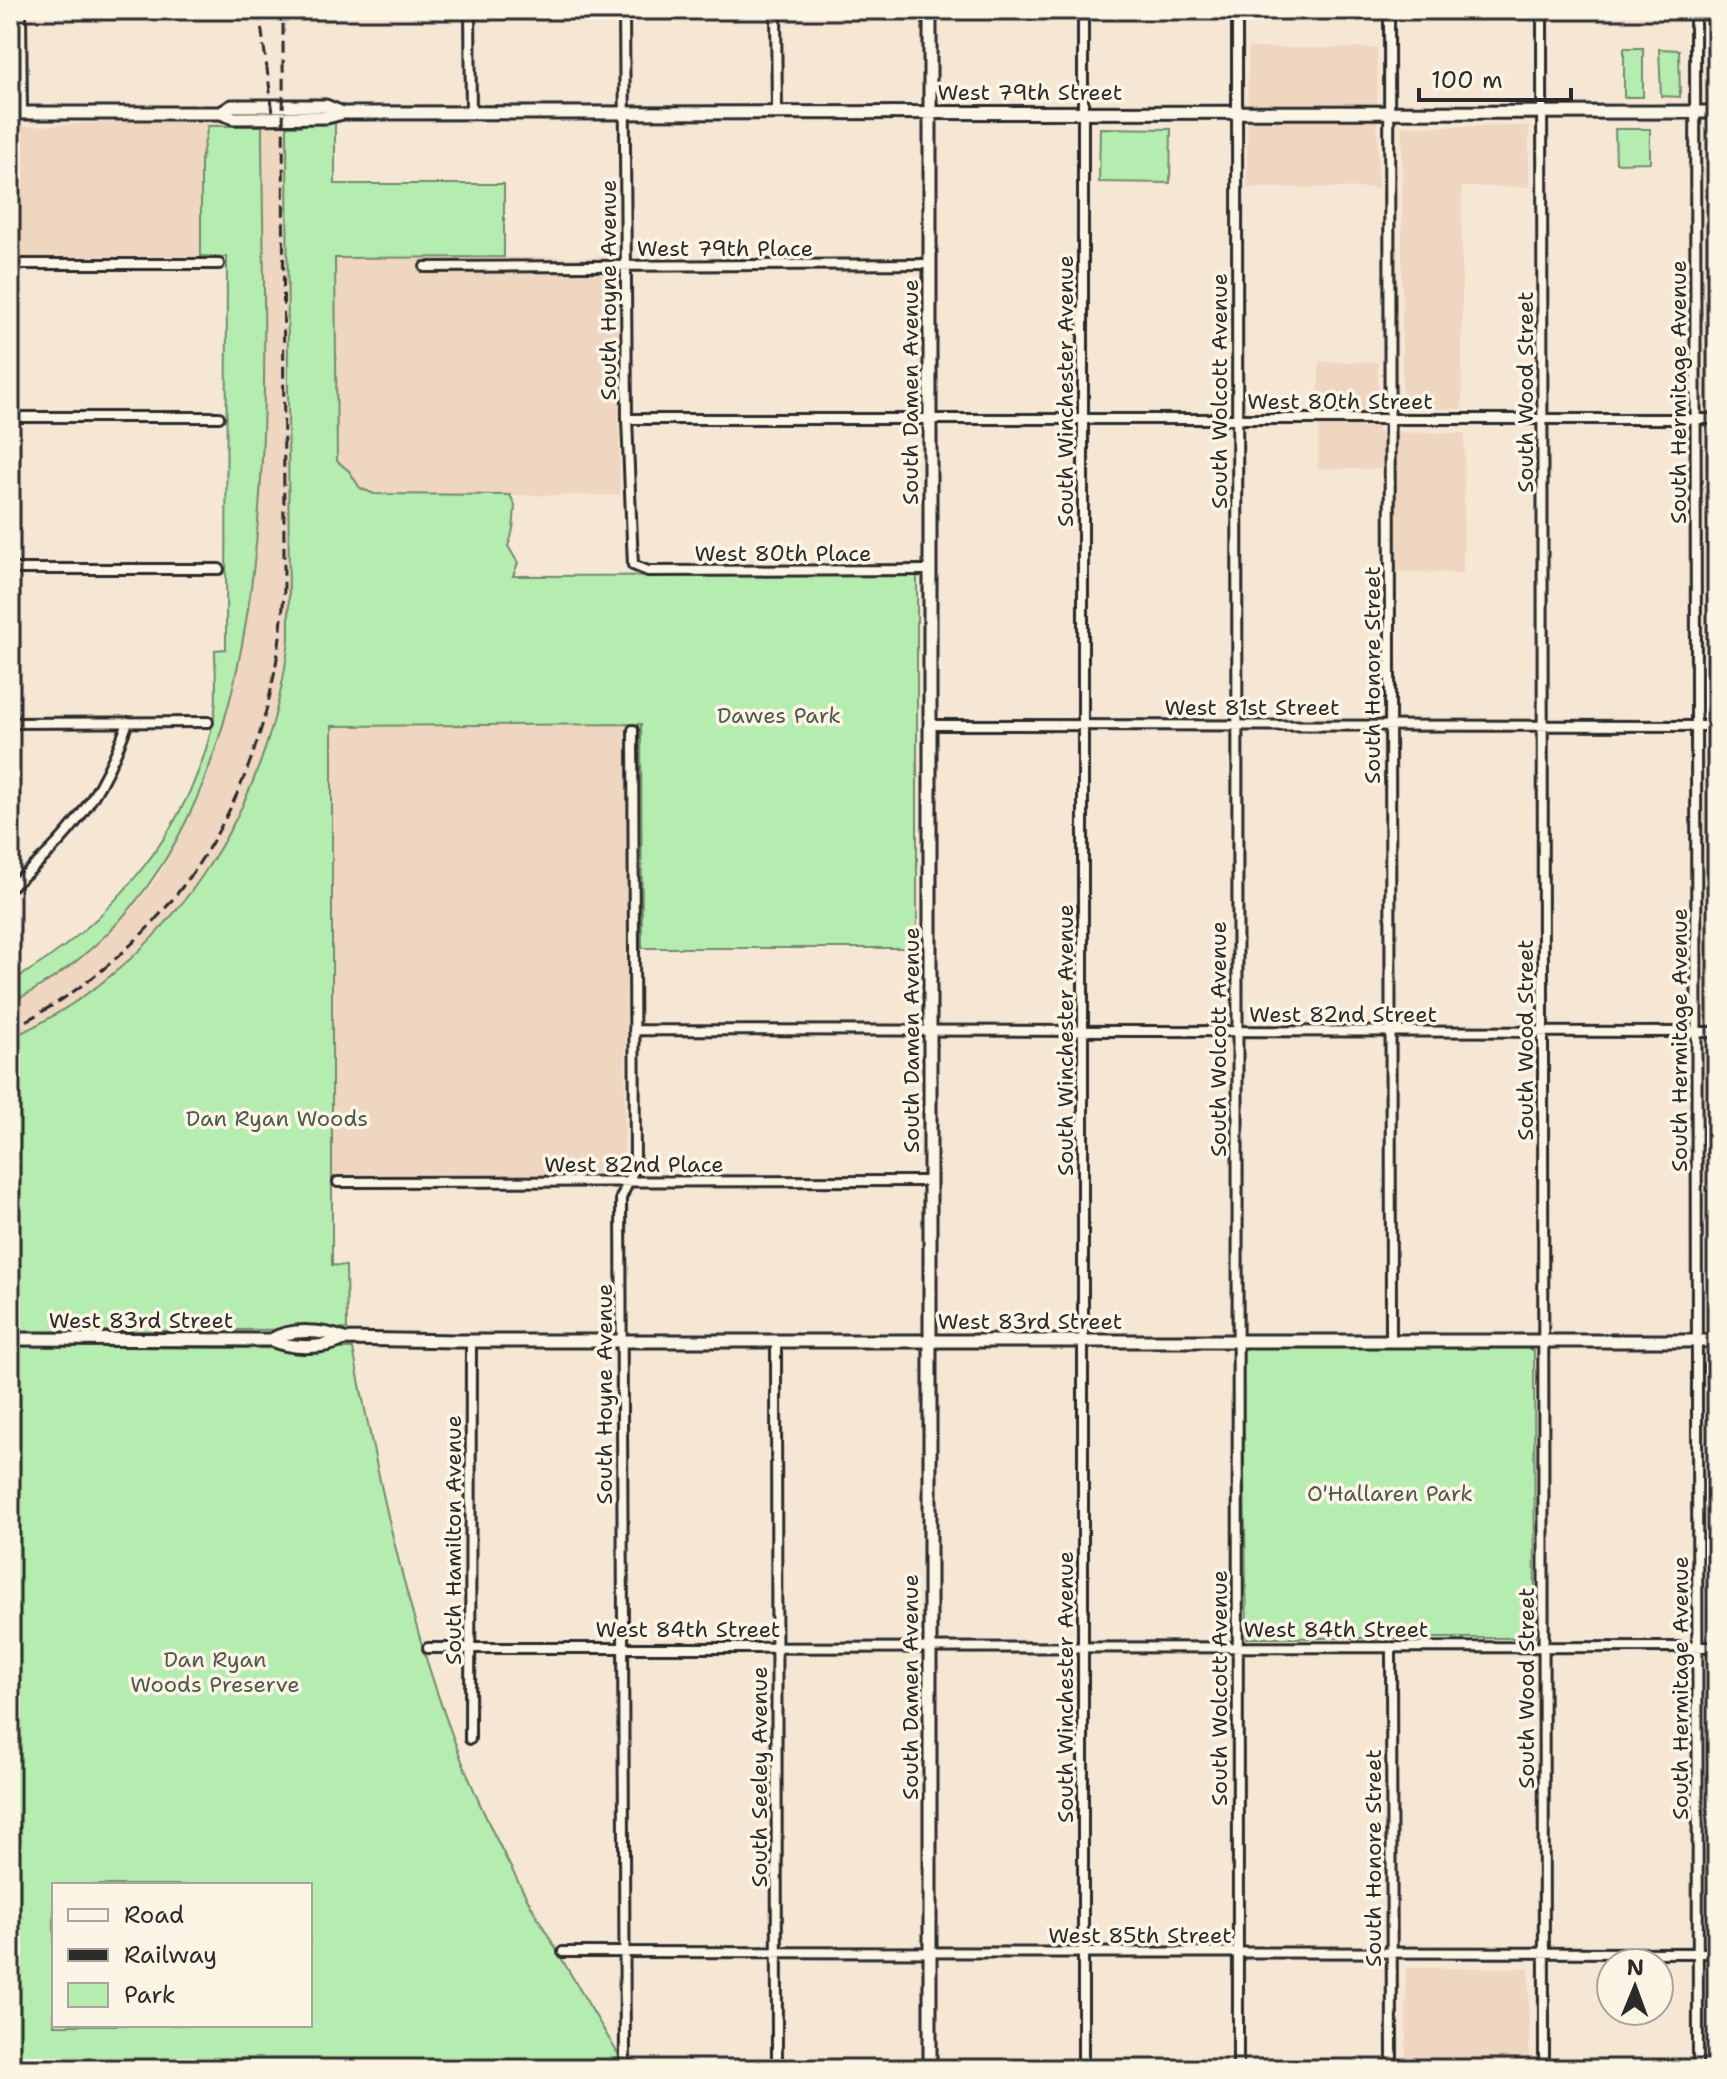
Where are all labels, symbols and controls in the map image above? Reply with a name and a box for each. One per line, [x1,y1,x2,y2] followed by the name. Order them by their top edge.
[1419,52,1571,102] scale bar
[1431,64,1503,96] text: 100 m
[938,78,1122,107] street label: West 79th Street
[594,180,623,400] street label: South Hoyne Avenue
[637,234,813,263] street label: West 79th Place
[1051,255,1080,527] street label: South Winchester Avenue
[1664,260,1693,524] street label: South Hermitage Avenue
[1205,273,1234,509] street label: South Wolcott Avenue
[896,279,925,505] street label: South Damen Avenue
[1511,291,1540,493] street label: South Wood Street
[1247,387,1433,416] street label: West 80th Street
[695,539,871,568] street label: West 80th Place
[1358,566,1387,784] street label: South Honore Street
[1164,693,1340,722] street label: West 81st Street
[717,701,841,730] park label: Dawes Park
[1051,904,1080,1176] street label: South Winchester Avenue
[1665,908,1694,1172] street label: South Hermitage Avenue
[1204,921,1233,1157] street label: South Wolcott Avenue
[897,927,926,1153] street label: South Damen Avenue
[1511,939,1540,1141] street label: South Wood Street
[1249,1000,1437,1029] street label: West 82nd Street
[186,1104,368,1133] park label: Dan Ryan Woods
[544,1150,724,1179] street label: West 82nd Place
[590,1284,619,1504] street label: South Hoyne Avenue
[49,1306,233,1335] street label: West 83rd Street
[938,1307,1122,1336] street label: West 83rd Street
[439,1415,468,1665] street label: South Hamilton Avenue
[1307,1479,1473,1508] park label: O'Hallaren Park
[1051,1551,1080,1823] street label: South Winchester Avenue
[1666,1556,1695,1820] street label: South Hermitage Avenue
[1205,1570,1234,1806] street label: South Wolcott Avenue
[896,1574,925,1800] street label: South Damen Avenue
[1512,1587,1541,1789] street label: South Wood Street
[596,1615,780,1644] street label: West 84th Street
[1244,1615,1428,1644] street label: West 84th Street
[130,1645,300,1699] park label: Dan Ryan Woods Preserve
[745,1666,774,1888] street label: South Seeley Avenue
[1359,1749,1388,1967] street label: South Honore Street
[52,1883,312,2027] legend
[124,1899,184,1931] text: Road
[1048,1921,1232,1950] street label: West 85th Street
[124,1939,217,1971] text: Railway
[1595,1947,1675,2027] north arrow
[1626,1953,1644,1982] text: N
[124,1979,176,2011] text: Park

